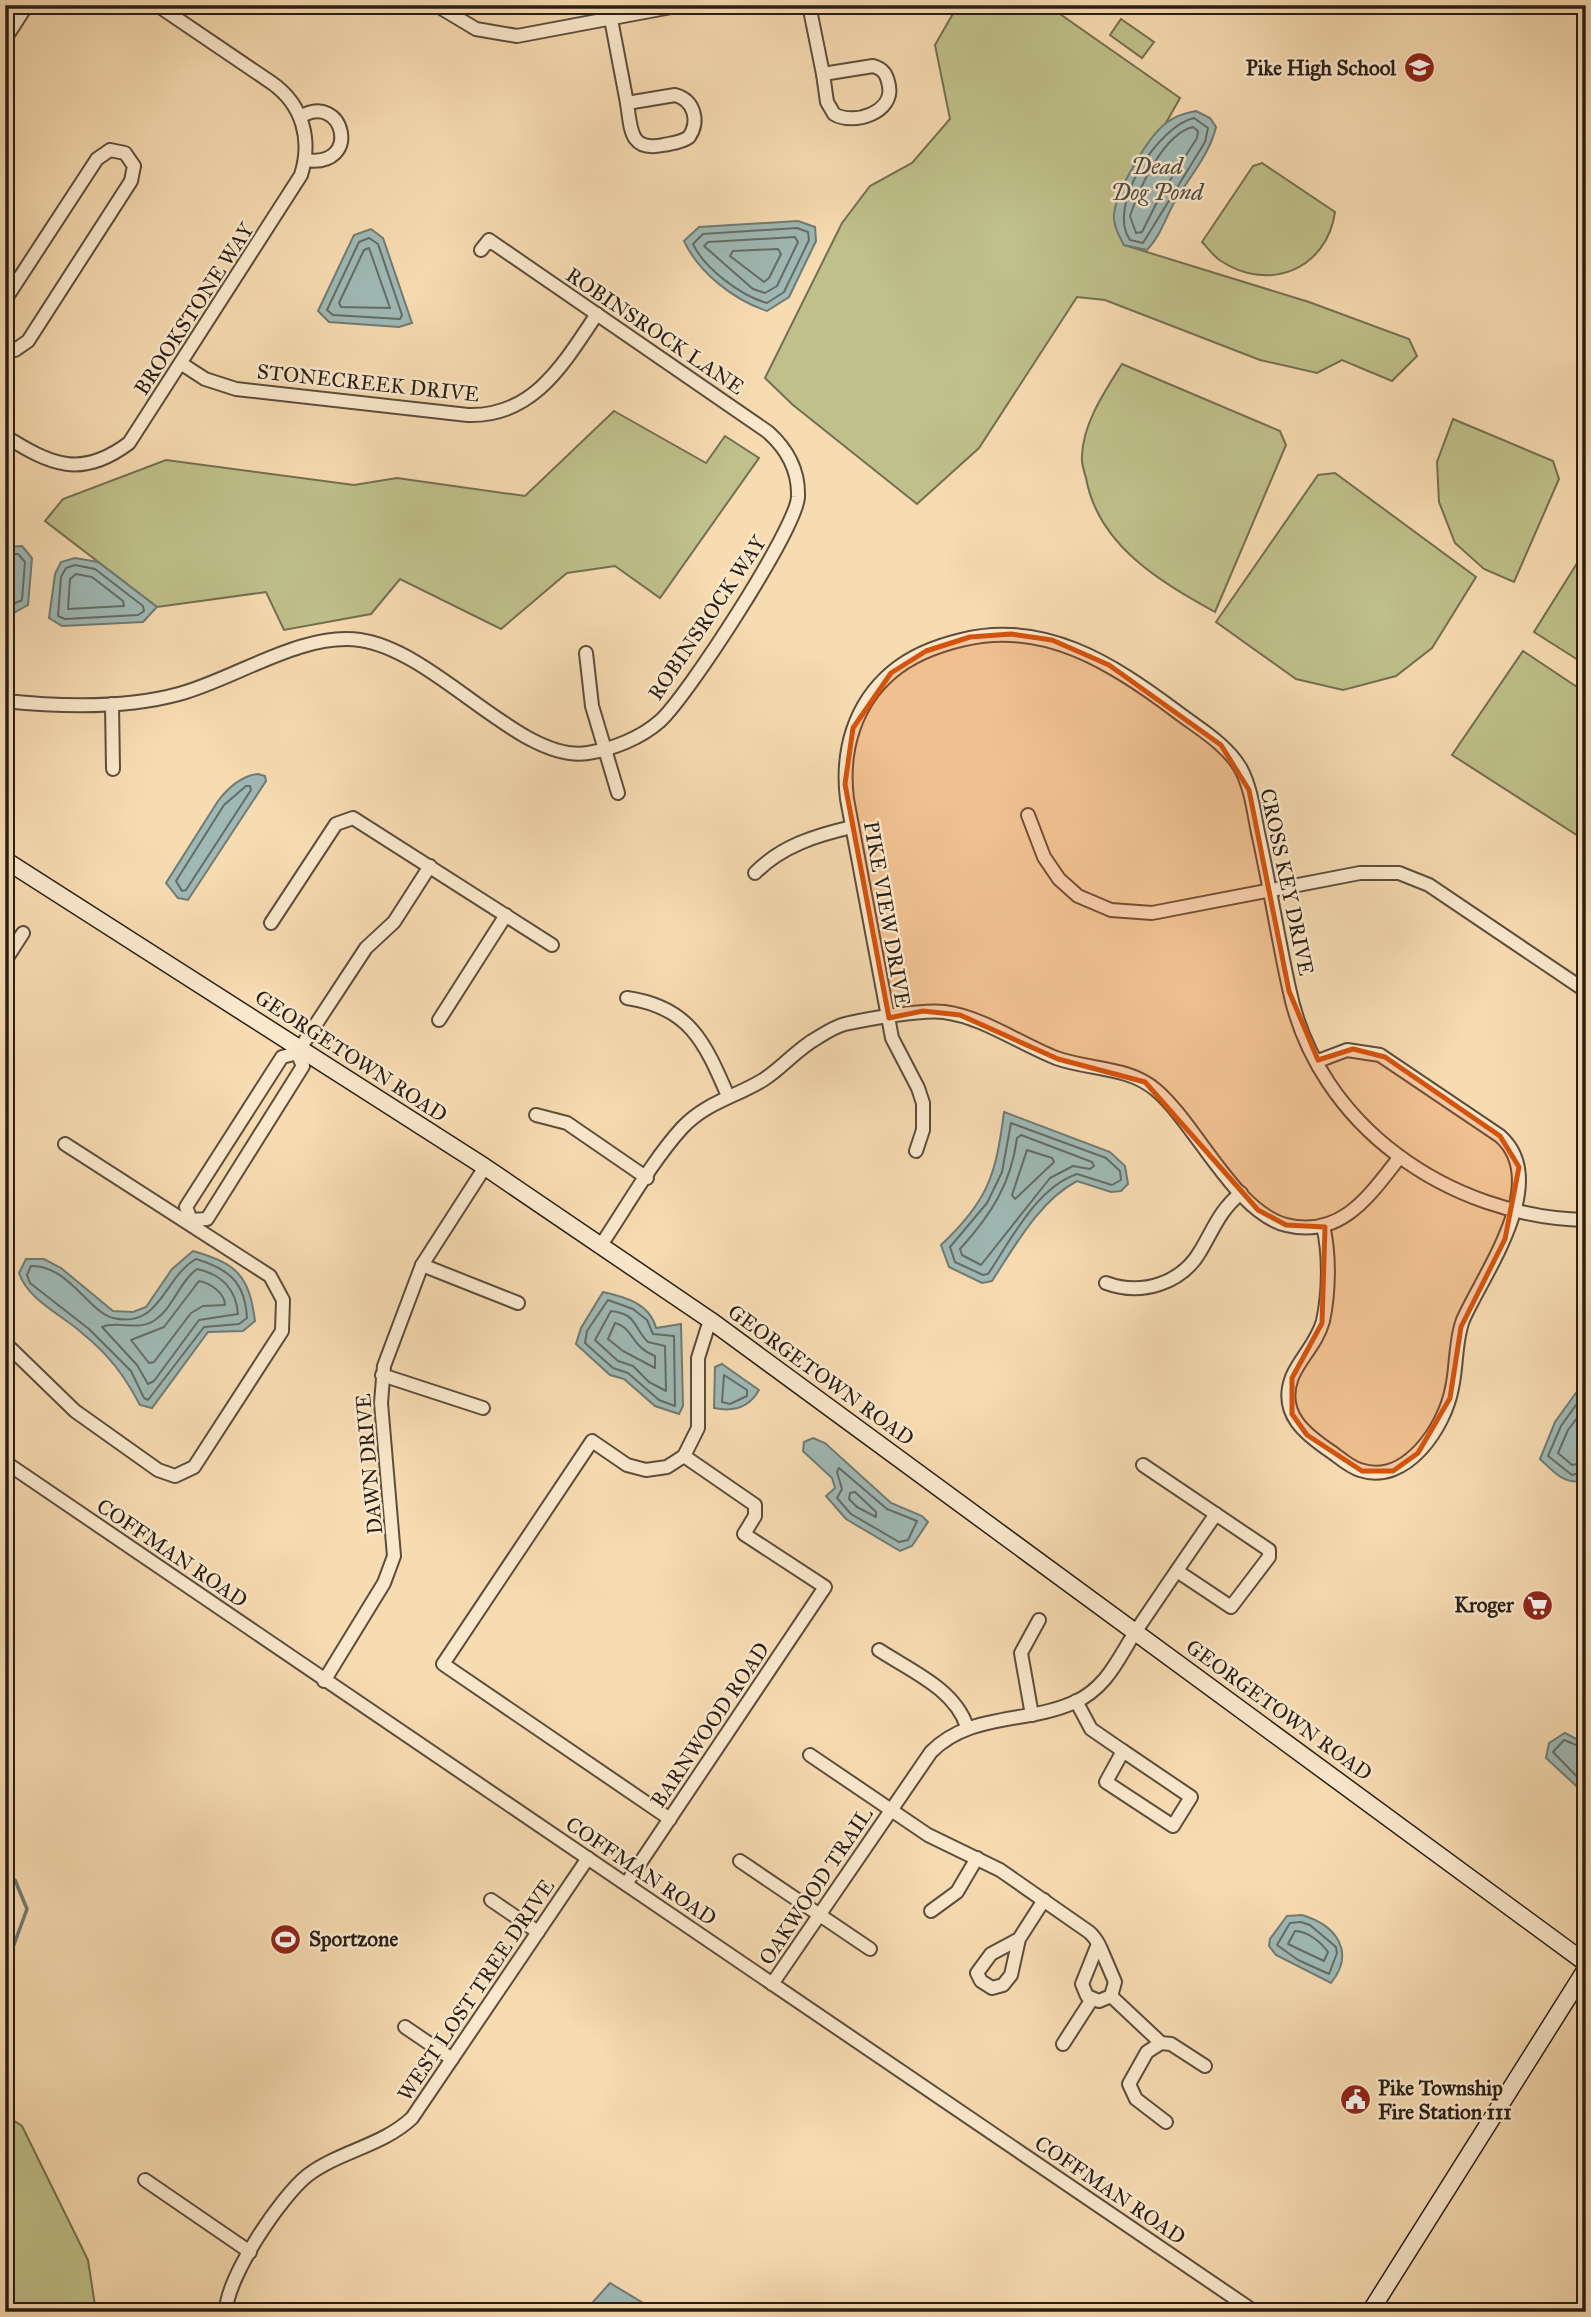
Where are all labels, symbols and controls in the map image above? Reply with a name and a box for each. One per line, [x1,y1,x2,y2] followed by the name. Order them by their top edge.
[1402,51,1436,85] school or university icon: Pike High School
[1246,55,1397,81] place label: Pike High School
[1111,152,1205,206] water label: Dead Dog Pond
[129,217,260,400] street label: BROOKSTONE WAY
[561,262,749,400] street label: ROBINSROCK LANE
[256,358,480,408] street label: STONECREEK DRIVE
[642,530,772,705] street label: ROBINSROCK WAY
[1254,786,1320,978] street label: CROSS KEY DRIVE
[858,819,916,1009] street label: PIKE VIEW DRIVE
[250,984,452,1128] street label: GEORGETOWN ROAD
[723,1299,919,1451] street label: GEORGETOWN ROAD
[350,1392,388,1536] street label: DAWN DRIVE
[92,1493,252,1613] street label: COFFMAN ROAD
[1520,1588,1554,1622] supermarket icon: Kroger
[1454,1592,1515,1618] place label: Kroger
[1181,1634,1377,1786] street label: GEORGETOWN ROAD
[645,1637,775,1813] street label: BARNWOOD ROAD
[754,1802,879,1970] street label: OAKWOOD TRAIL
[561,1811,721,1931] street label: COFFMAN ROAD
[392,1874,560,2106] street label: WEST LOST TREE DRIVE
[269,1922,303,1956] sports icon: Sportzone
[309,1926,398,1952] place label: Sportzone
[1378,2075,1512,2125] place label: Pike Township Fire Station 111
[1338,2083,1372,2117] public building icon: Pike Township Fire Station 111
[1030,2130,1190,2250] street label: COFFMAN ROAD

